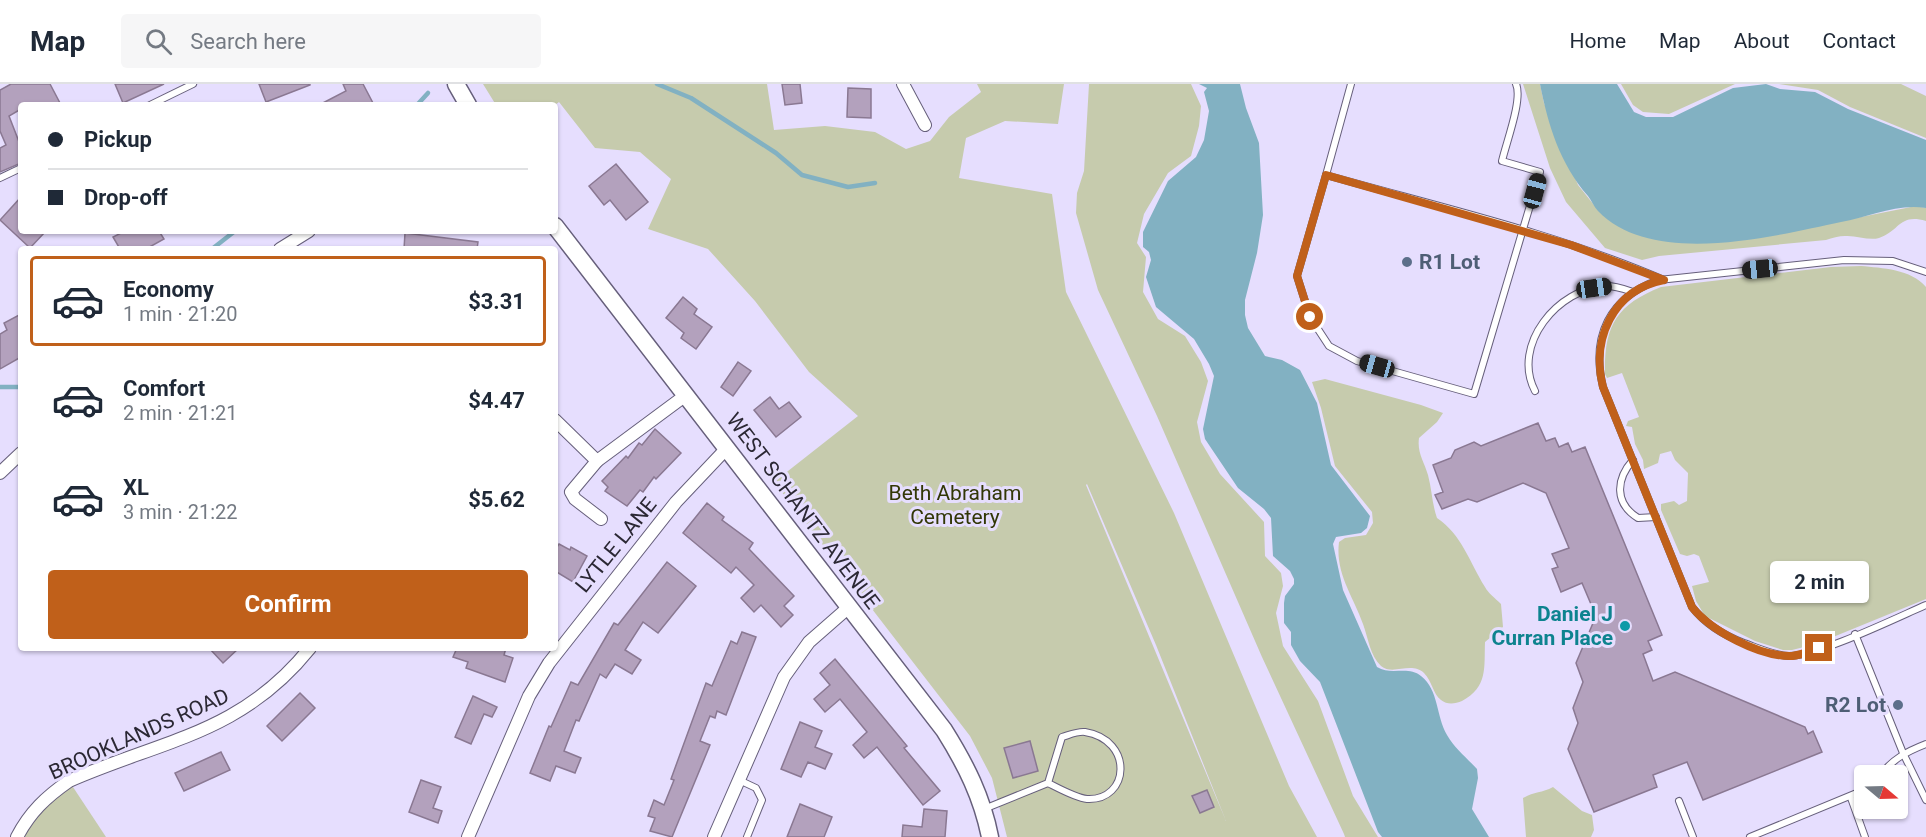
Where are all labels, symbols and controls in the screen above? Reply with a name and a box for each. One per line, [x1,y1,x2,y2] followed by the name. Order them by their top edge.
[121,14,541,68] search box
[30,25,85,58] text: Map
[142,25,175,58] icon: search
[190,29,306,54] text: Search here
[1570,29,1626,53] text: Home
[1659,29,1701,53] text: Map
[1734,29,1790,53] text: About
[1823,29,1896,53] text: Contact
[84,127,152,152] text: Pickup
[1522,171,1548,211] car
[84,185,168,210] text: Drop-off
[1419,250,1480,274] place label: R1 Lot
[1400,255,1414,269] marker: R1 Lot
[1741,258,1779,280] car
[51,274,105,328] icon: car
[123,277,214,302] text: Economy
[1575,277,1613,299] car
[468,289,525,314] text: $3.31
[123,302,238,326] text: 1 min · 21:20
[1296,303,1323,330] route start
[1357,352,1397,380] car
[51,373,105,427] icon: car
[123,376,205,401] text: Comfort
[468,388,525,413] text: $4.47
[123,401,238,425] text: 2 min · 21:21
[721,408,885,614] street label: WEST SCHANTZ AVENUE
[51,472,105,526] icon: car
[123,475,149,500] text: XL
[889,481,1021,529] park label: Beth Abraham Cemetery
[468,487,525,512] text: $5.62
[571,493,661,597] street label: LYTLE LANE
[123,500,238,524] text: 3 min · 21:22
[1770,561,1868,603] callout: 2 min
[48,570,528,639] button: Confirm
[1794,570,1845,594] text: 2 min
[1492,602,1613,650] place label: Daniel J Curran Place
[1618,619,1632,633] marker: Daniel J Curran Place
[1805,634,1832,661] route end
[45,684,233,784] street label: BROOKLANDS ROAD
[1825,693,1886,717] place label: R2 Lot
[1891,698,1905,712] marker: R2 Lot
[1854,765,1908,819] north arrow
[1854,765,1908,819] map controls

